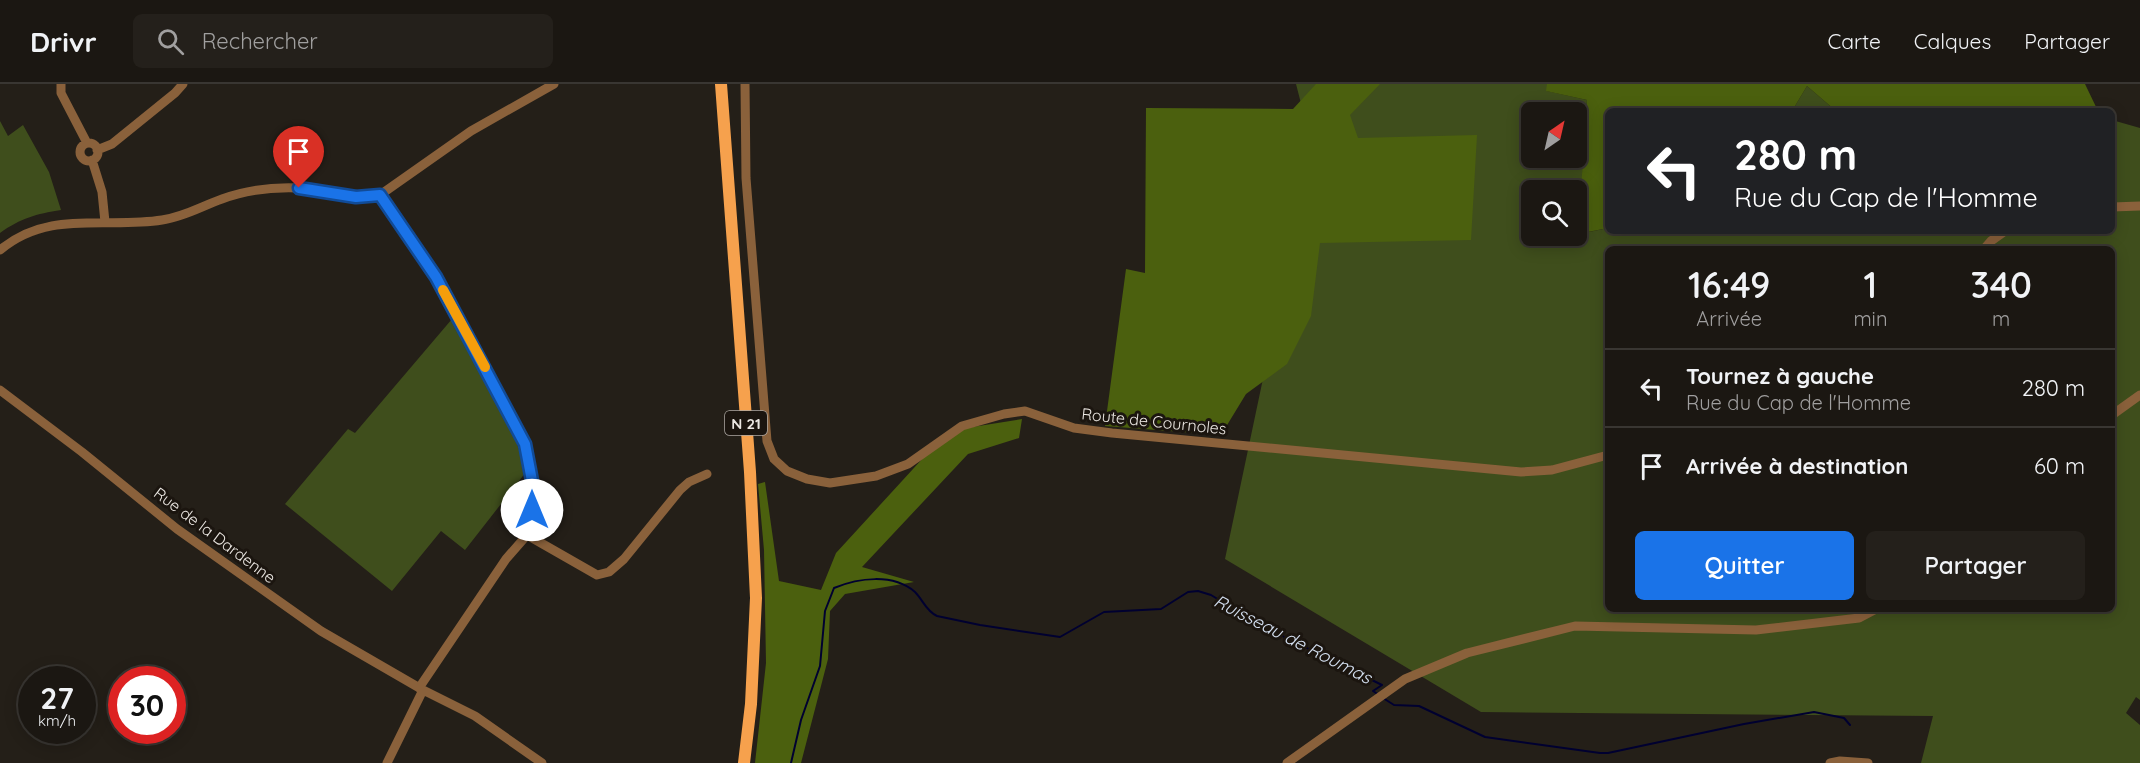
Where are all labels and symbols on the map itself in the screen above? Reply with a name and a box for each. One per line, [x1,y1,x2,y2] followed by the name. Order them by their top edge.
[1521,102,1587,168] north arrow
[273,126,324,188] pin
[1081,403,1227,439] street label: Route de Cournoles
[725,411,767,435] road number: N 21
[500,478,564,542] position arrow
[150,483,280,587] street label: Rue de la Dardenne
[1210,589,1377,689] water label: Ruisseau de Roumas
[108,666,186,744] speed limit sign: 30

